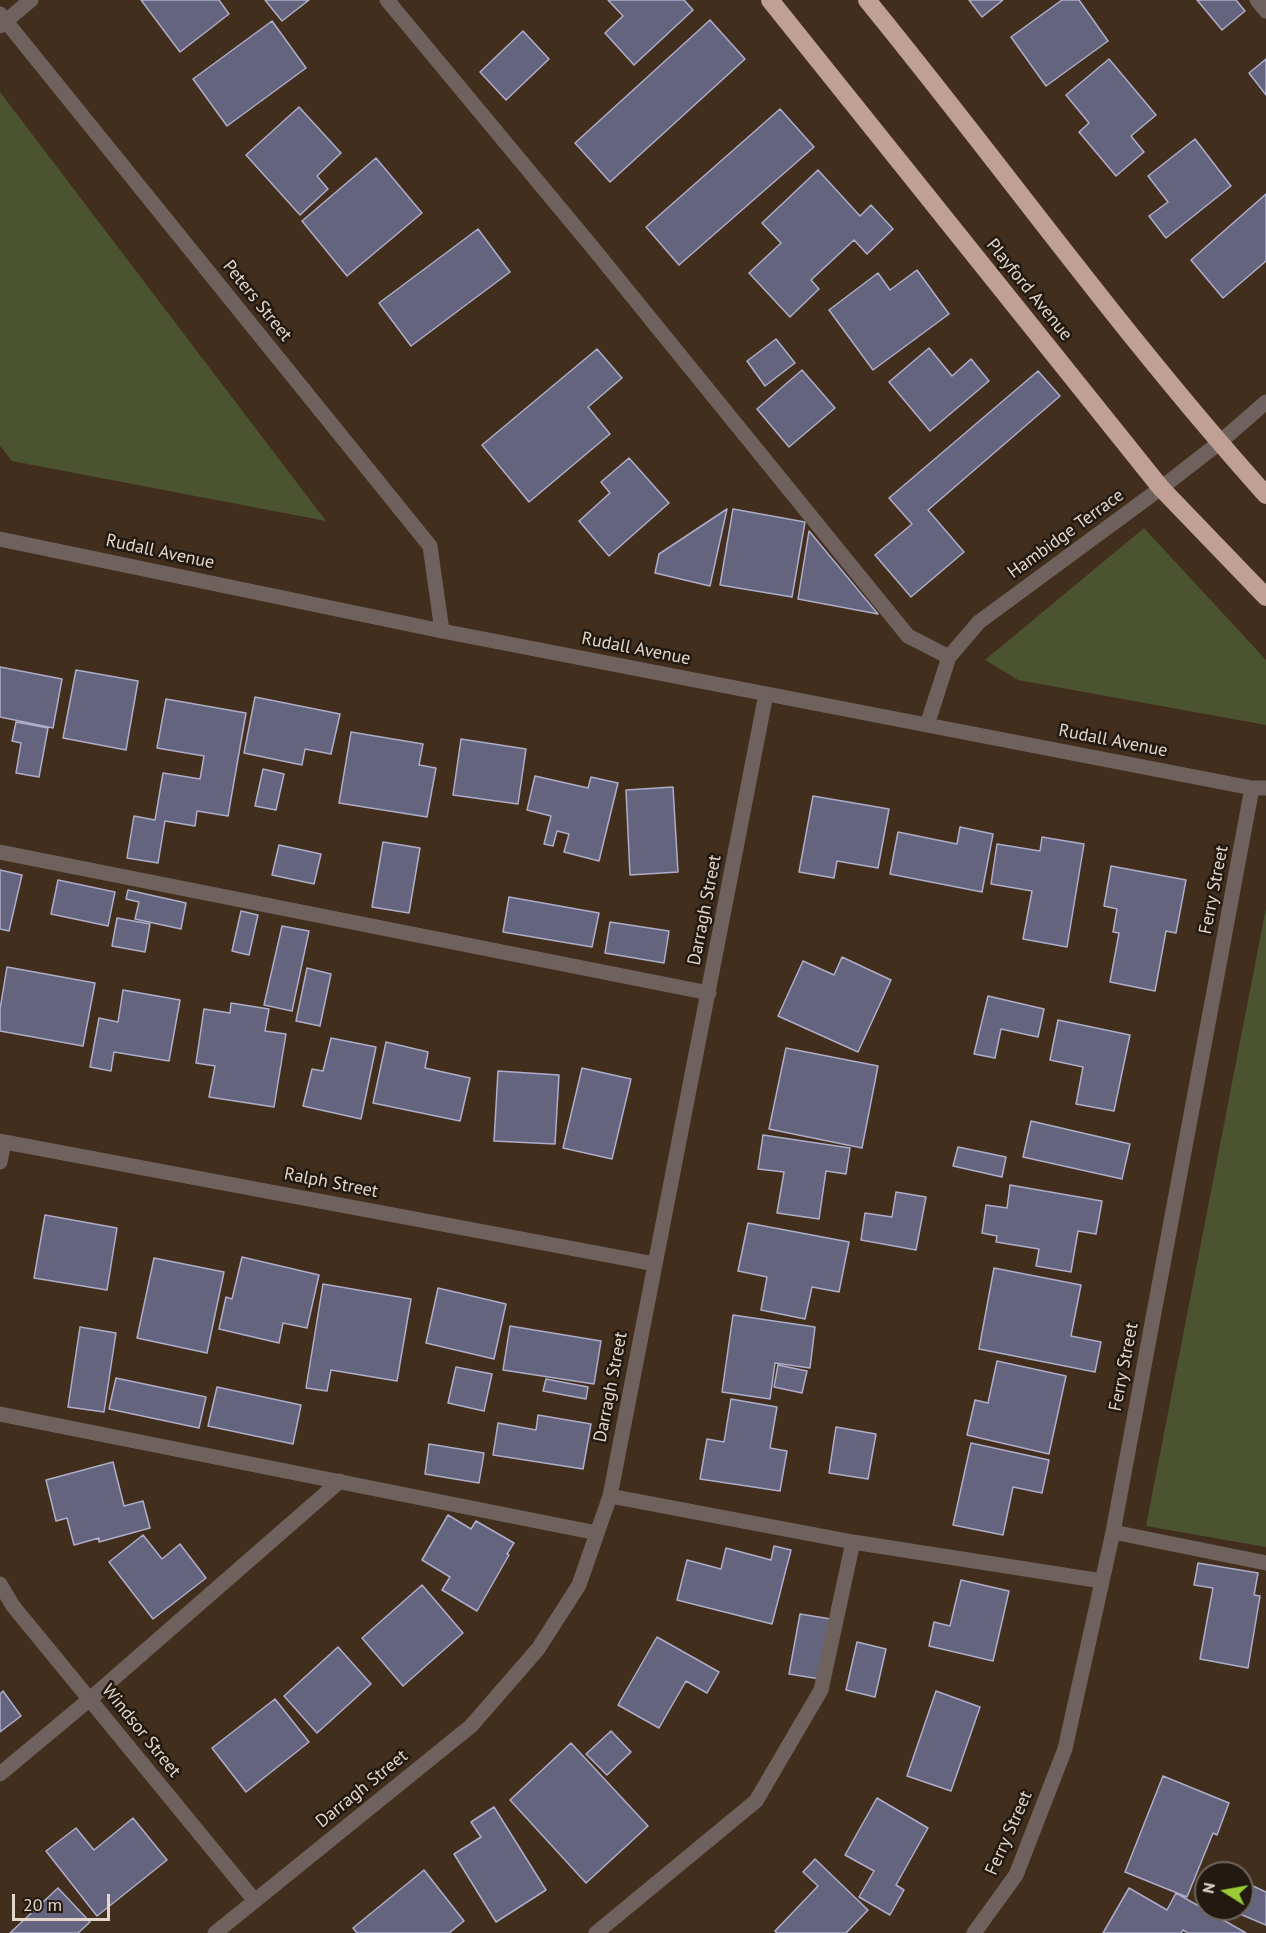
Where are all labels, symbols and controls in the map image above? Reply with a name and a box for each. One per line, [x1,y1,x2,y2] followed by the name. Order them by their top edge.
[981,235,1077,345] street label: Playford Avenue
[218,256,296,346] street label: Peters Street
[1004,485,1128,583] street label: Hambidge Terrace
[104,530,216,574] street label: Rudall Avenue
[580,628,692,670] street label: Rudall Avenue
[1057,720,1169,762] street label: Rudall Avenue
[1195,844,1233,936] street label: Ferry Street
[684,853,726,967] street label: Darragh Street
[282,1163,380,1203] street label: Ralph Street
[1105,1321,1143,1413] street label: Ferry Street
[590,1330,632,1444] street label: Darragh Street
[97,1680,185,1782] street label: Windsor Street
[312,1745,412,1833] street label: Darragh Street
[981,1788,1037,1878] street label: Ferry Street
[1194,1861,1254,1921] north arrow
[1197,1881,1219,1895] text: N
[15,1882,112,1920] scale bar
[23,1893,62,1916] text: 20 m

